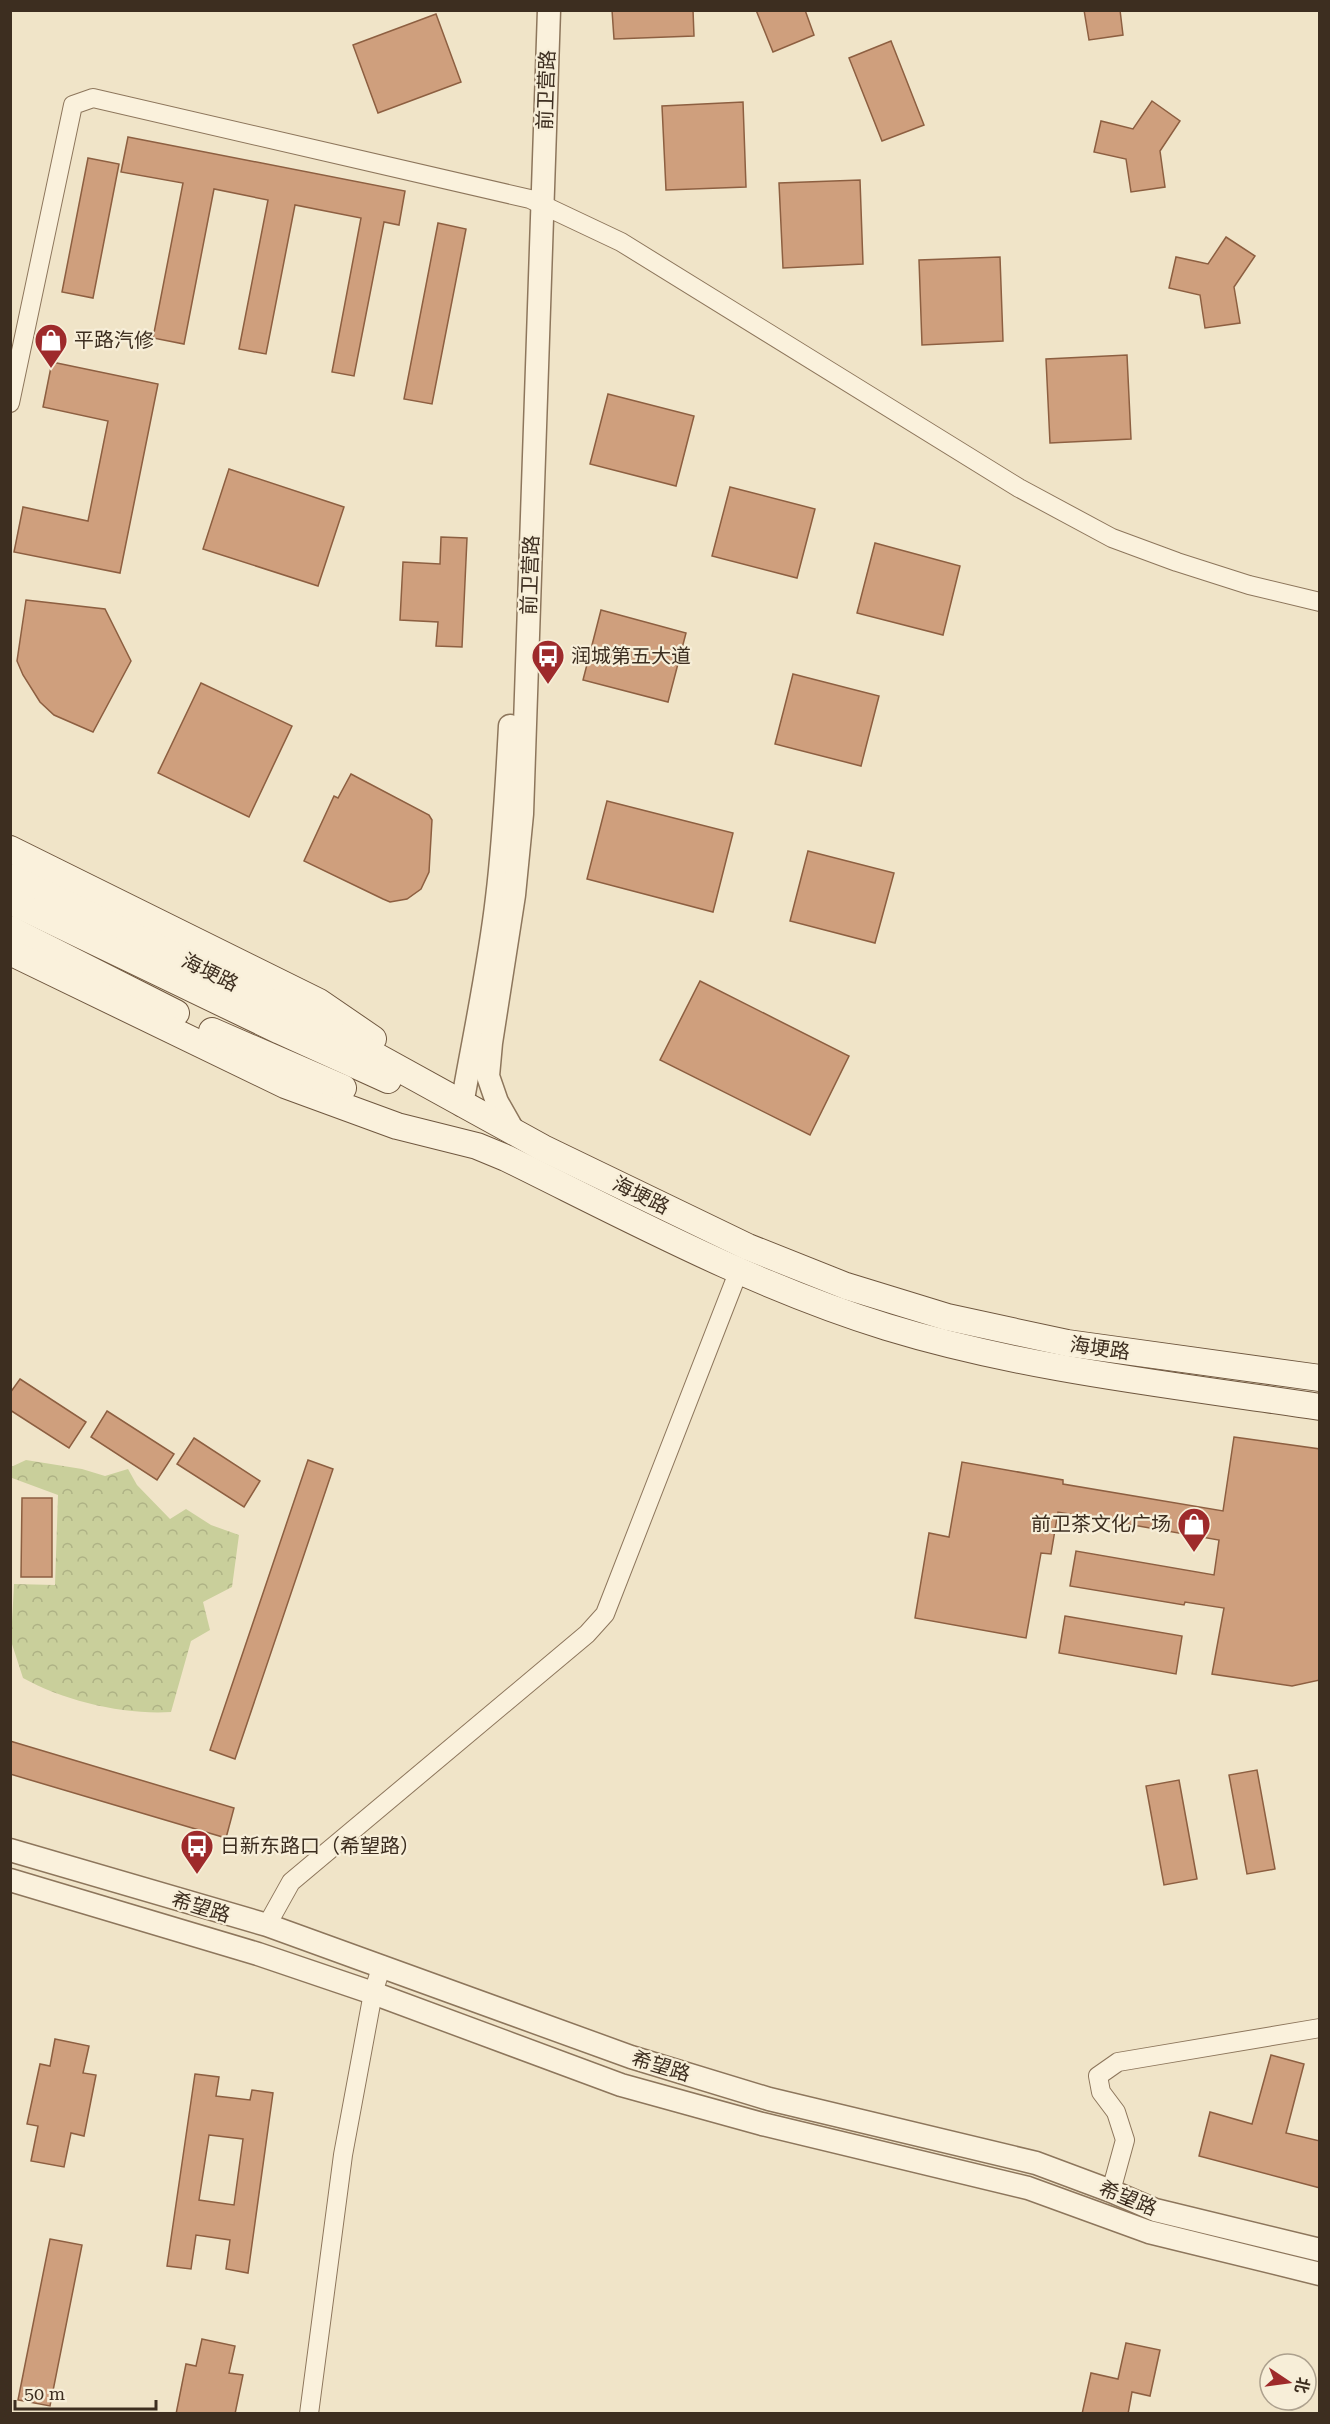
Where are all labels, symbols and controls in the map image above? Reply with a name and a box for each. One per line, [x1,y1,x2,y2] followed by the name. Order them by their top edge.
[533,50,559,130] street label: 前卫营路
[33,322,69,369] shop icon: 平路汽修
[74,328,154,352] place label: 平路汽修
[517,535,543,615] street label: 前卫营路
[530,638,566,685] bus stop icon: 润城第五大道
[571,644,691,668] place label: 润城第五大道
[178,948,242,996] street label: 海埂路
[609,1171,673,1219] street label: 海埂路
[1069,1332,1131,1364] street label: 海埂路
[1176,1506,1212,1553] shop icon: 前卫茶文化广场
[1031,1512,1171,1536] place label: 前卫茶文化广场
[179,1828,215,1875] bus stop icon: 日新东路口（希望路）
[220,1834,420,1858] place label: 日新东路口（希望路）
[169,1887,233,1927] street label: 希望路
[629,2046,693,2086] street label: 希望路
[1096,2176,1160,2220] street label: 希望路
[1258,2352,1318,2412] north arrow
[15,2373,156,2411] scale bar
[1291,2375,1313,2395] text: 北
[24,2383,65,2404] text: 50 m

